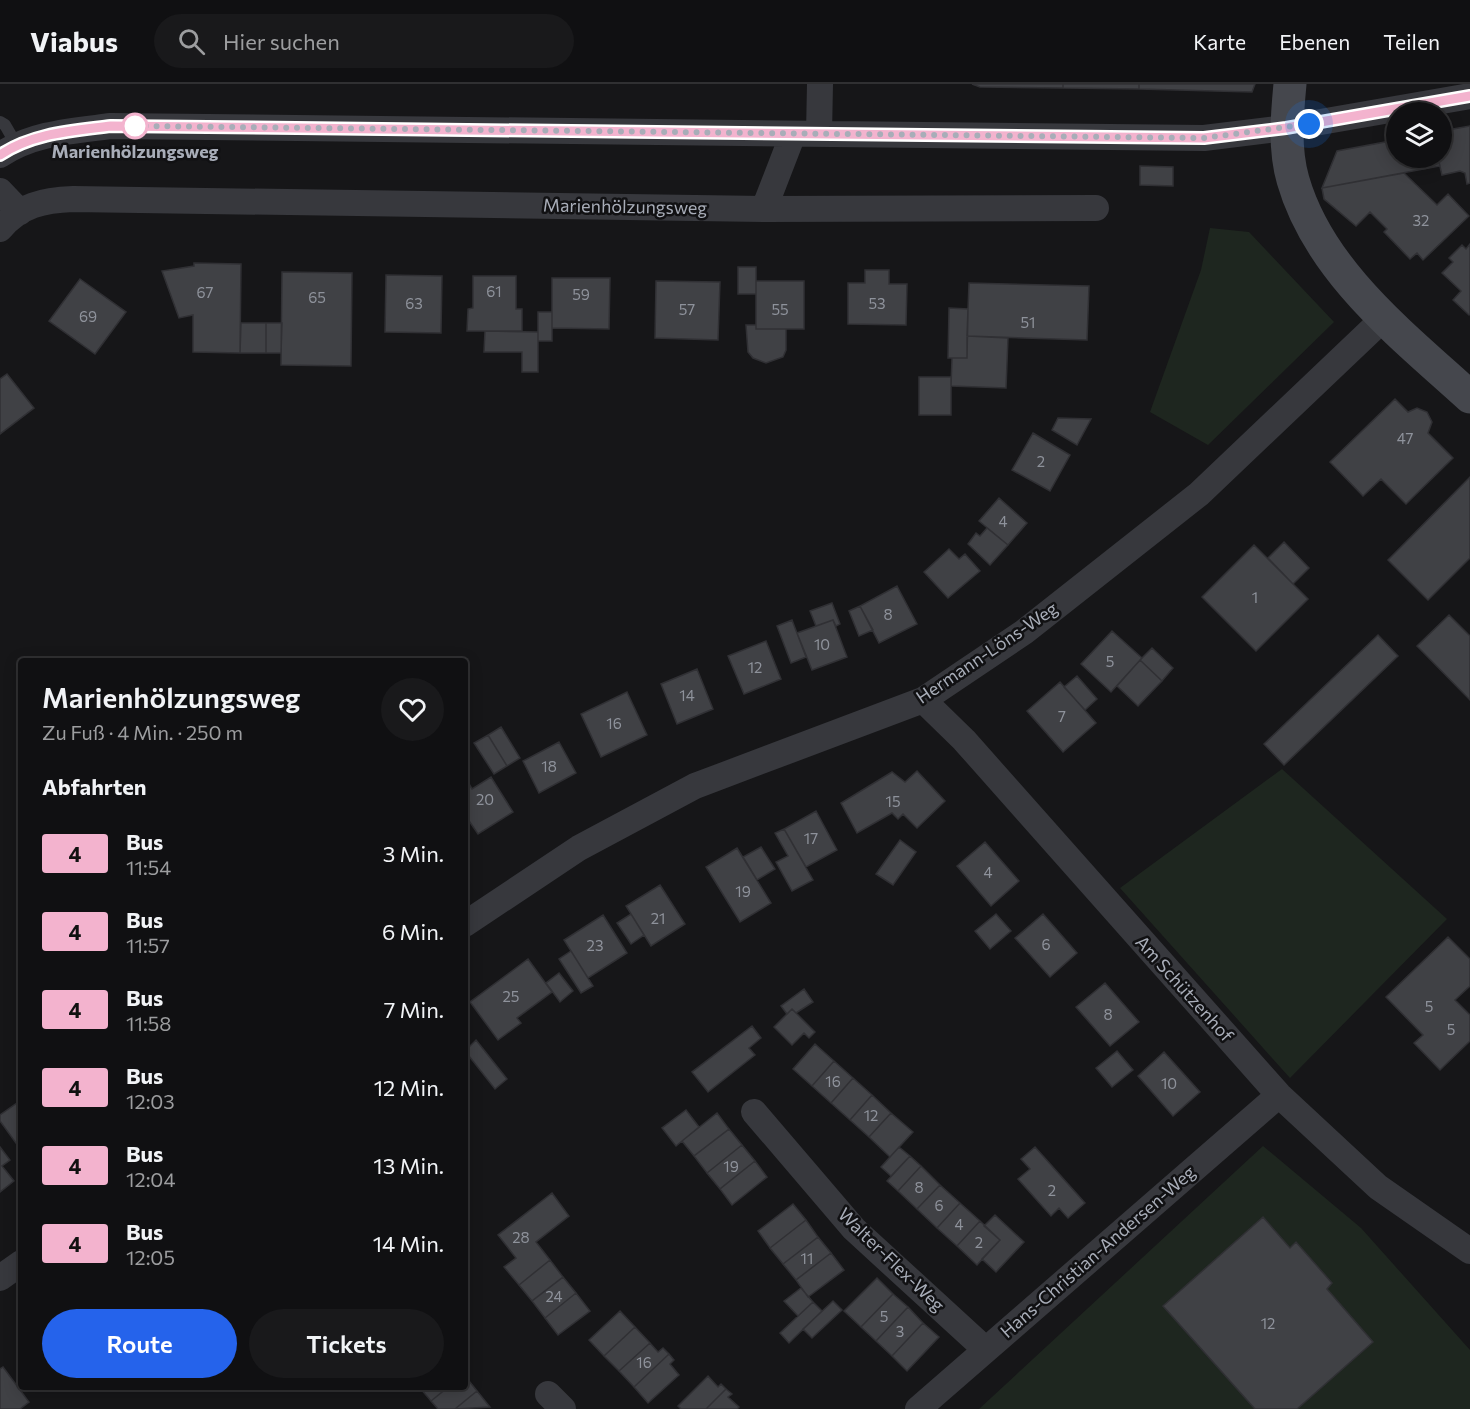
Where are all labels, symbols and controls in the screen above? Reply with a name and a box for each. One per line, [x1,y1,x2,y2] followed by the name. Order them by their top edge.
[154,14,574,68] search box
[30,24,118,58] text: Viabus
[175,25,208,58] icon: search
[223,28,340,55] text: Hier suchen
[1193,29,1246,54] text: Karte
[1279,29,1350,54] text: Ebenen
[1383,29,1440,54] text: Teilen
[1386,102,1452,168] map controls
[1386,102,1452,168] button: layers
[1294,109,1324,139] your location
[122,113,148,139] marker: Marienhölzungsweg
[51,140,219,162] place label: Marienhölzungsweg
[543,194,708,218] street label: Marienhölzungsweg
[1413,211,1429,229] house number: 32
[486,282,502,300] house number: 61
[197,283,214,301] house number: 67
[572,285,590,303] house number: 59
[308,288,326,306] house number: 65
[405,294,423,312] house number: 63
[868,294,886,312] house number: 53
[679,300,695,318] house number: 57
[771,300,789,318] house number: 55
[79,307,97,325] house number: 69
[1020,313,1036,331] house number: 51
[1397,429,1413,447] house number: 47
[1037,452,1045,470] house number: 2
[999,512,1008,530] house number: 4
[1252,588,1258,606] house number: 1
[911,596,1062,708] street label: Hermann-Löns-Weg
[883,605,893,623] house number: 8
[814,635,830,653] house number: 10
[1106,652,1114,670] house number: 5
[748,658,762,676] house number: 12
[381,678,444,741] button: heart
[42,680,300,714] text: Marienhölzungsweg
[679,686,695,704] house number: 14
[1058,707,1066,725] house number: 7
[606,714,622,732] house number: 16
[42,720,243,744] text: Zu Fuß · 4 Min. · 250 m
[541,757,557,775] house number: 18
[42,773,146,800] text: Abfahrten
[476,790,494,808] house number: 20
[885,792,901,810] house number: 15
[126,828,163,855] text: Bus
[804,829,818,847] house number: 17
[383,840,444,867] text: 3 Min.
[69,841,81,866] text: 4
[126,855,171,879] text: 11:54
[984,863,993,881] house number: 4
[735,882,751,900] house number: 19
[126,906,163,933] text: Bus
[651,909,665,927] house number: 21
[382,918,444,945] text: 6 Min.
[69,919,81,944] text: 4
[1131,931,1239,1047] street label: Am Schützenhof
[126,933,170,957] text: 11:57
[1041,935,1051,953] house number: 6
[587,936,603,954] house number: 23
[126,984,163,1011] text: Bus
[503,987,519,1005] house number: 25
[384,996,444,1023] text: 7 Min.
[69,997,81,1022] text: 4
[1425,997,1433,1015] house number: 5
[1103,1005,1113,1023] house number: 8
[126,1011,171,1035] text: 11:58
[1447,1020,1455,1038] house number: 5
[126,1062,163,1089] text: Bus
[825,1072,841,1090] house number: 16
[374,1074,444,1101] text: 12 Min.
[1161,1074,1177,1092] house number: 10
[69,1075,81,1100] text: 4
[126,1089,175,1113] text: 12:03
[864,1106,878,1124] house number: 12
[126,1140,163,1167] text: Bus
[373,1152,444,1179] text: 13 Min.
[69,1153,81,1178] text: 4
[723,1157,739,1175] house number: 19
[995,1160,1200,1342] street label: Hans-Christian-Andersen-Weg
[126,1167,175,1191] text: 12:04
[914,1178,924,1196] house number: 8
[1048,1181,1056,1199] house number: 2
[934,1196,944,1214] house number: 6
[834,1203,950,1316] street label: Walter-Flex-Weg
[955,1215,964,1233] house number: 4
[126,1218,163,1245] text: Bus
[512,1228,530,1246] house number: 28
[373,1230,444,1257] text: 14 Min.
[69,1231,81,1256] text: 4
[975,1233,983,1251] house number: 2
[126,1245,175,1269] text: 12:05
[801,1249,813,1267] house number: 11
[545,1287,563,1305] house number: 24
[880,1307,888,1325] house number: 5
[42,1309,237,1378] button: Route
[249,1309,444,1378] button: Tickets
[1261,1314,1275,1332] house number: 12
[896,1322,904,1340] house number: 3
[636,1353,652,1371] house number: 16

